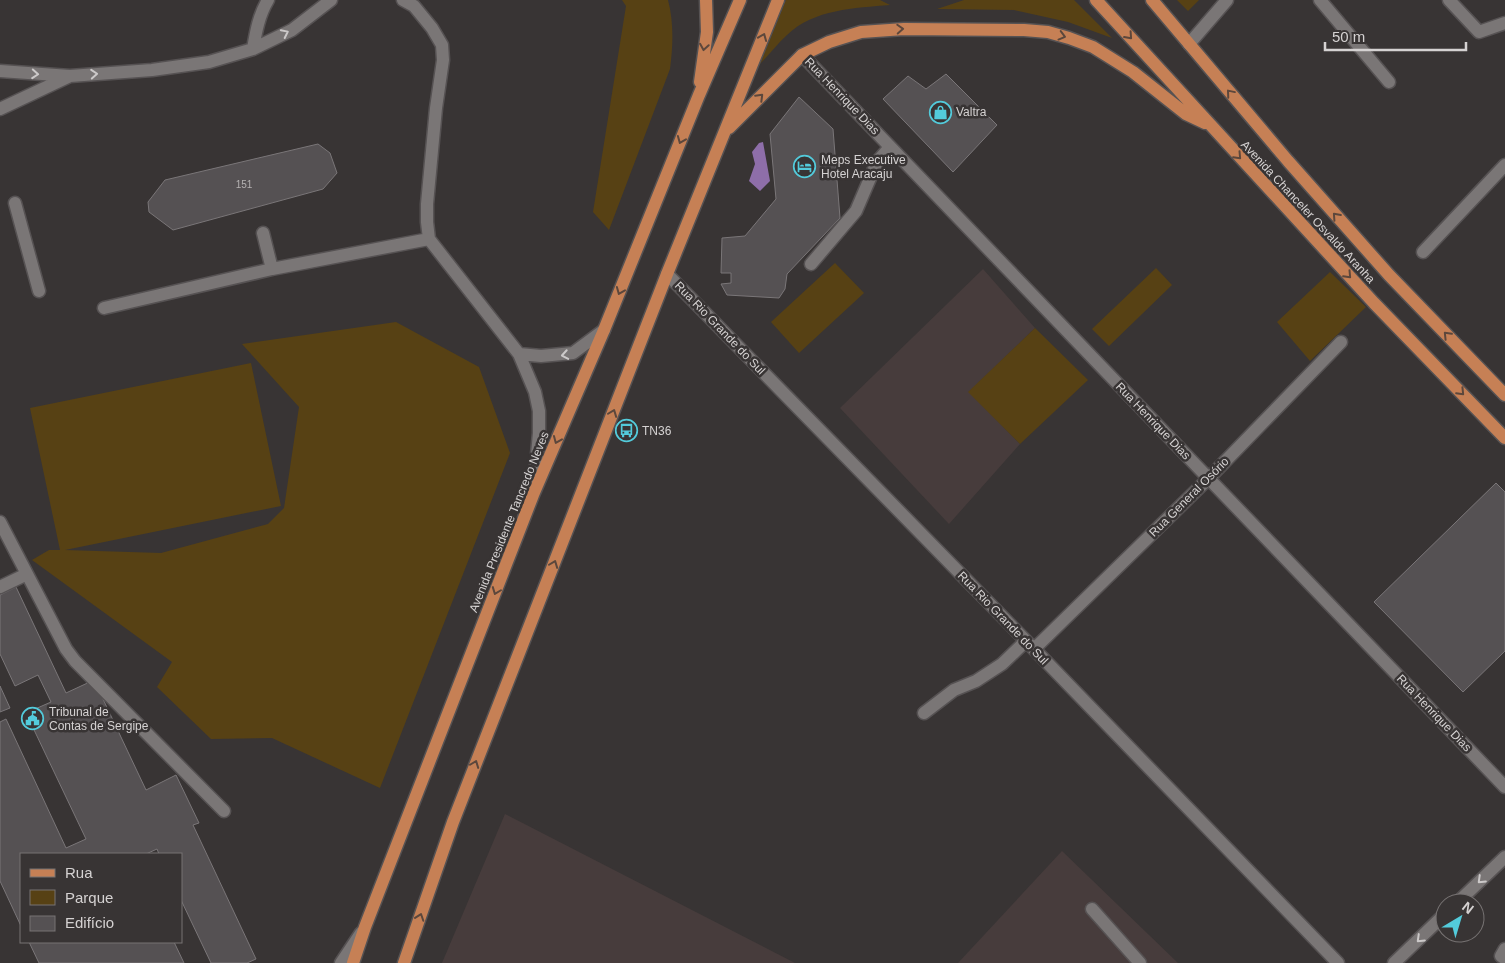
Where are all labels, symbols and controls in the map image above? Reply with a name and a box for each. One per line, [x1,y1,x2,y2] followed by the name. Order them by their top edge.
[1325,20,1466,52] scale bar
[897,24,905,35] one-way arrow
[1332,28,1365,45] text: 50 m
[280,30,289,40] one-way arrow
[1123,30,1132,39] one-way arrow
[1058,31,1066,41] one-way arrow
[757,33,767,42] one-way arrow
[700,43,710,52] one-way arrow
[802,55,882,137] street label: Rua Henrique Dias
[31,68,39,79] one-way arrow
[90,69,98,80] one-way arrow
[1227,89,1236,98] one-way arrow
[754,94,763,103] one-way arrow
[928,100,952,124] shop icon: Valtra
[956,105,987,119] place label: Valtra
[676,135,687,144] one-way arrow
[1238,138,1378,286] street label: Avenida Chanceler Osvaldo Aranha
[1232,150,1241,159] one-way arrow
[821,153,906,181] place label: Meps Executive Hotel Aracaju
[793,155,817,179] hotel icon: Meps Executive Hotel Aracaju
[236,179,253,190] house number: 151
[1333,212,1342,221] one-way arrow
[1342,270,1351,279] one-way arrow
[672,279,768,377] street label: Rua Rio Grande do Sul
[615,286,626,295] one-way arrow
[1443,332,1452,341] one-way arrow
[561,349,569,359] one-way arrow
[1113,380,1193,462] street label: Rua Henrique Dias
[1455,387,1464,396] one-way arrow
[607,409,617,418] one-way arrow
[614,419,638,443] bus stop icon: TN36
[642,424,672,438] place label: TN36
[466,430,552,614] street label: Avenida Presidente Tancredo Neves
[552,436,562,444] one-way arrow
[1146,454,1232,540] street label: Rua General Osório
[548,560,558,569] one-way arrow
[955,569,1051,667] street label: Rua Rio Grande do Sul
[492,586,502,595] one-way arrow
[1394,672,1474,754] street label: Rua Henrique Dias
[49,705,149,733] place label: Tribunal de Contas de Sergipe
[21,707,45,731] public building icon: Tribunal de Contas de Sergipe
[469,760,480,769] one-way arrow
[20,853,182,943] legend
[65,864,93,881] text: Rua
[1478,874,1487,883] one-way arrow
[65,889,113,906] text: Parque
[1435,893,1485,943] north arrow
[1459,898,1477,917] text: N
[414,913,424,922] one-way arrow
[65,914,114,931] text: Edifício
[1416,933,1425,942] one-way arrow

